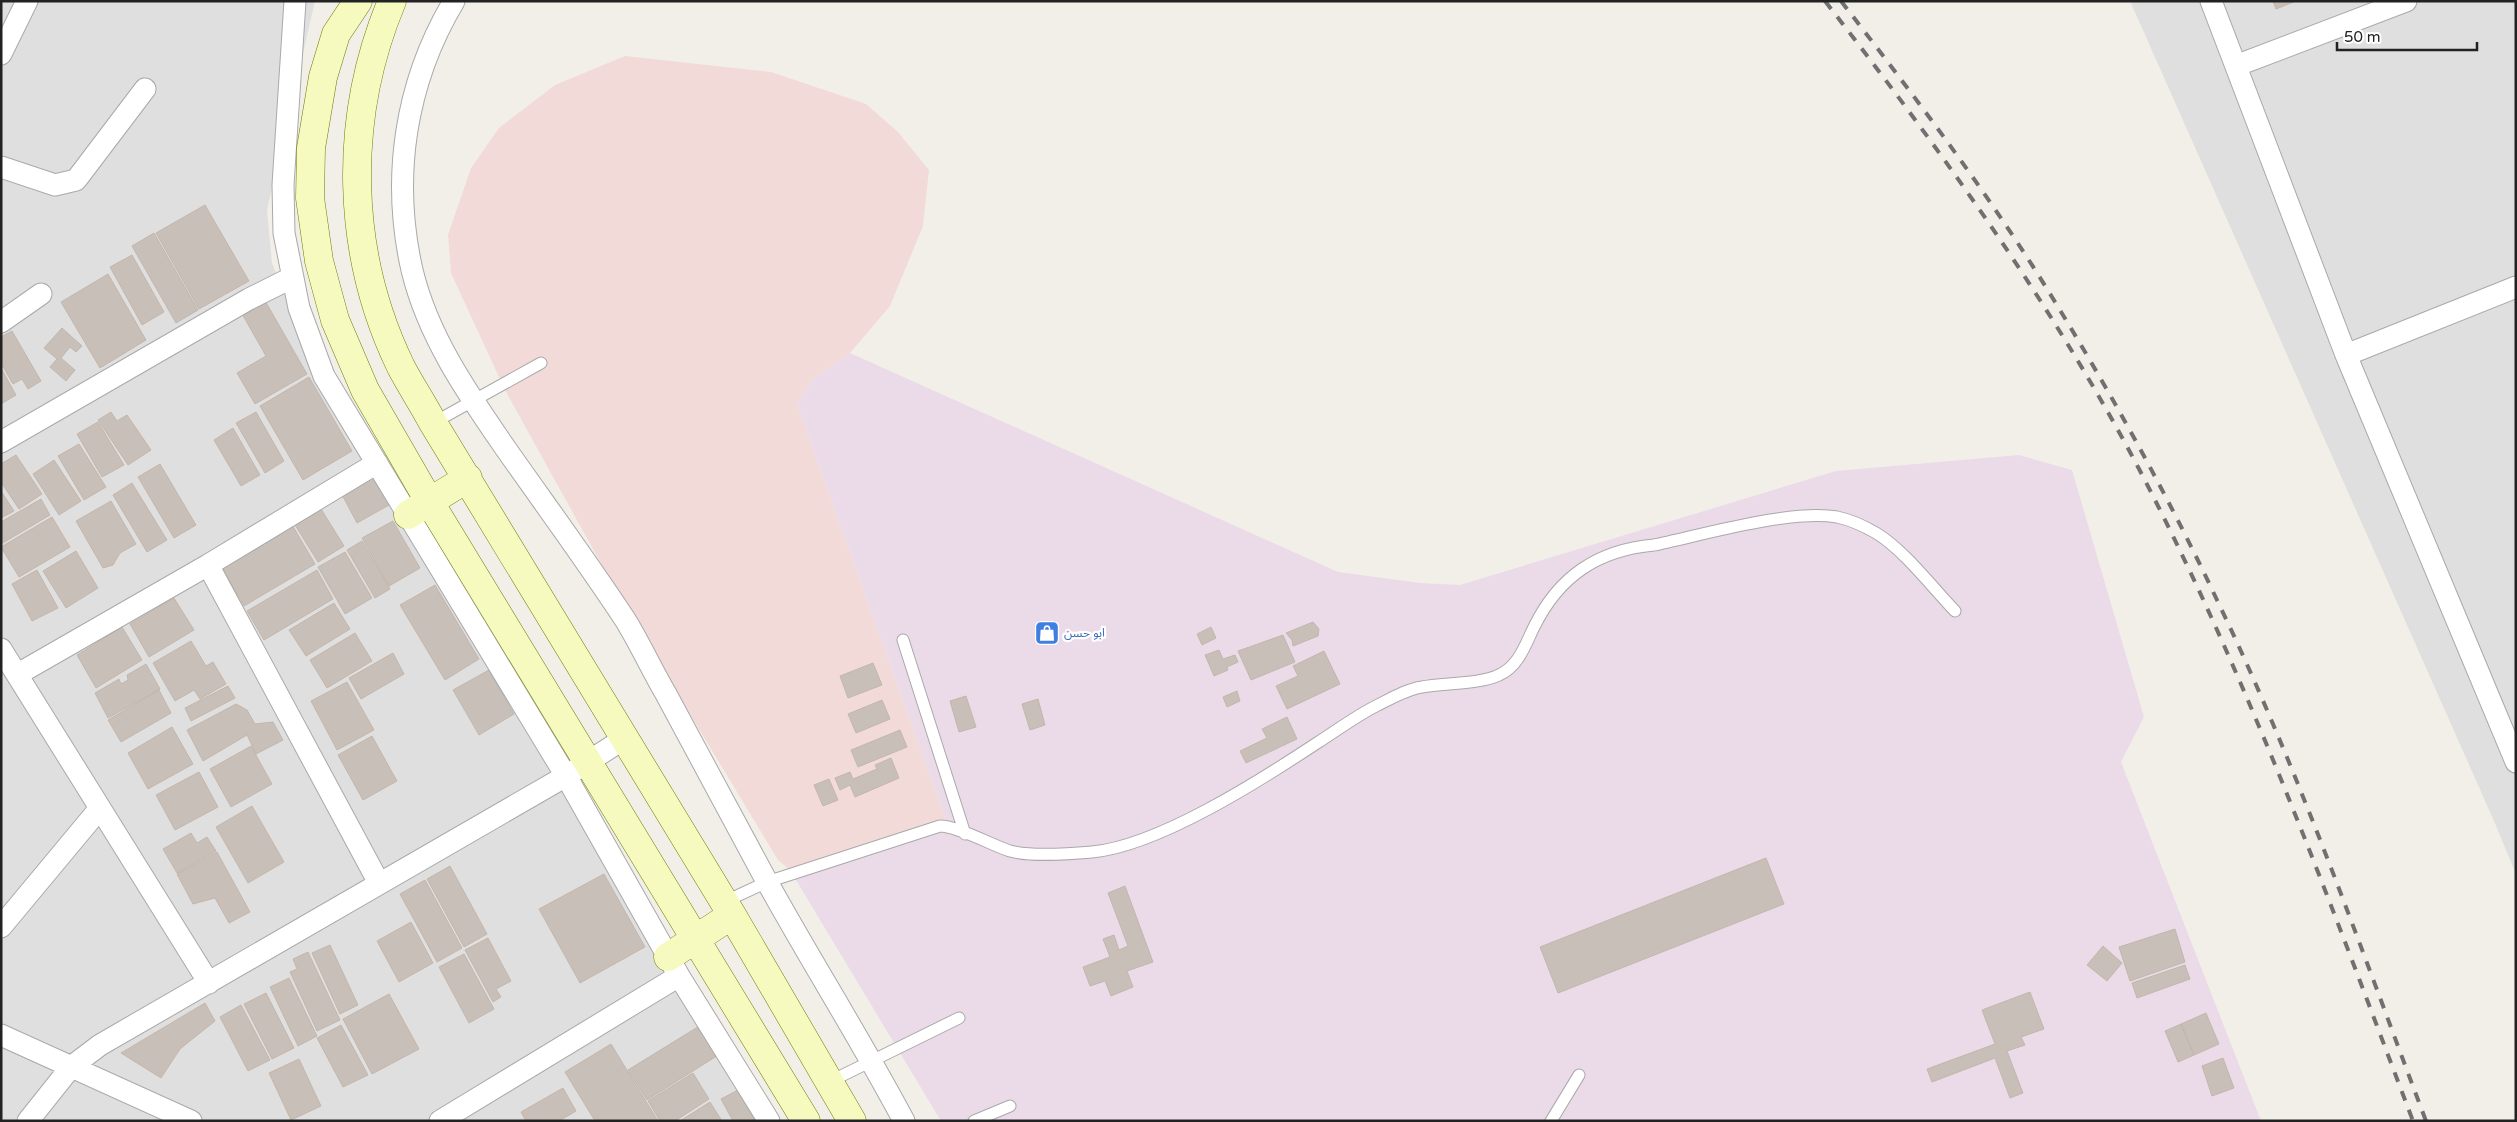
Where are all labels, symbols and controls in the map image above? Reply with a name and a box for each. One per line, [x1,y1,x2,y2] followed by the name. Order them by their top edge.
[2337,20,2477,52] scale bar
[2344,28,2381,46] text: 50 m
[1034,620,1060,646] shop icon: ابو حسن
[1064,626,1105,640] place label: ابو حسن

